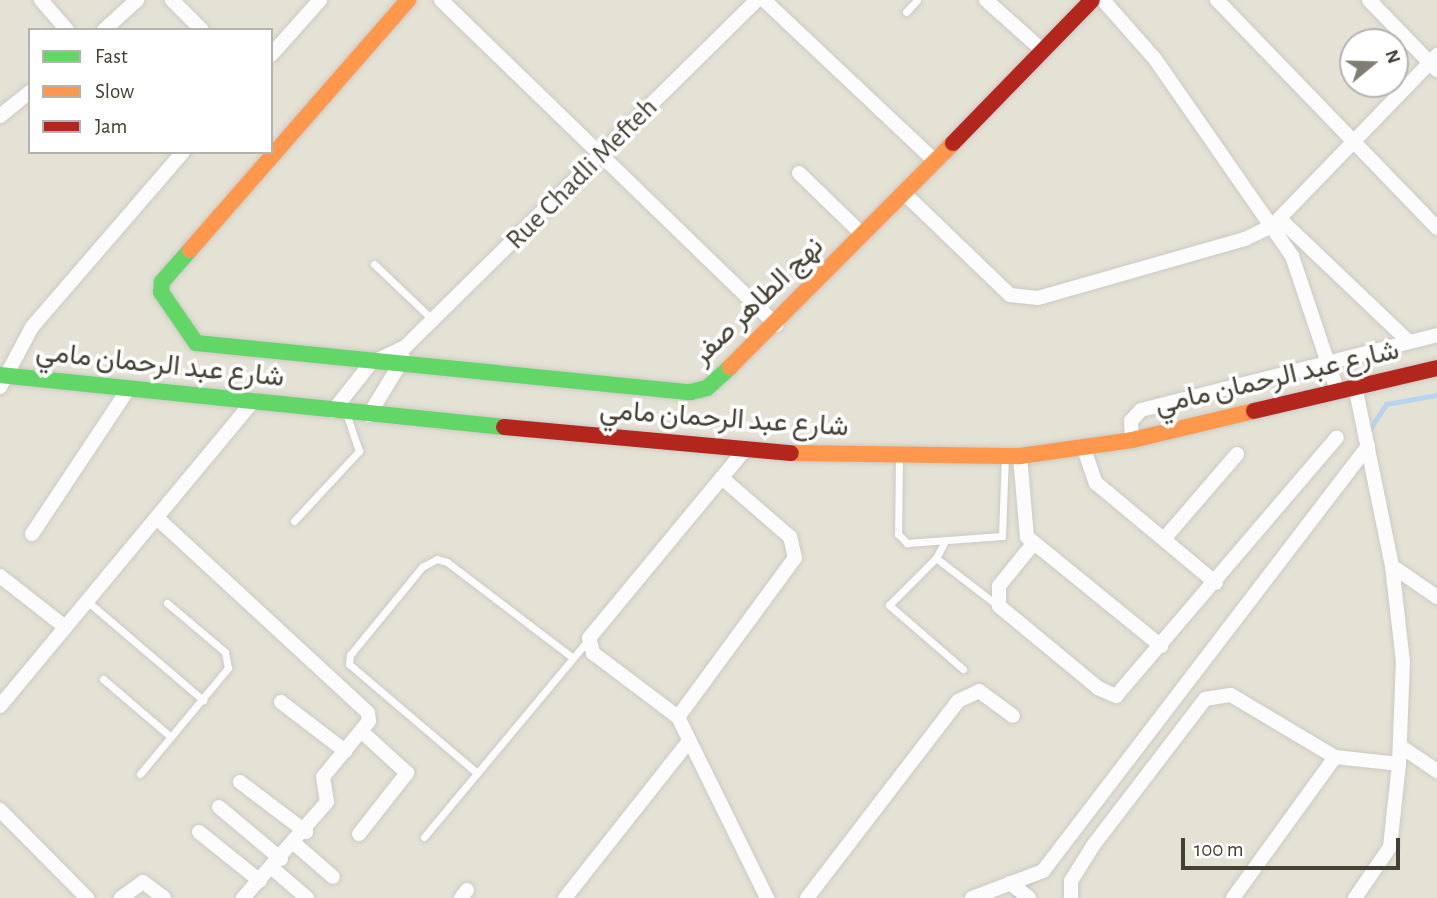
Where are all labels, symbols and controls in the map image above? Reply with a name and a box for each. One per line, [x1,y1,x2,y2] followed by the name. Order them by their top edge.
[28,28,273,154] legend
[1339,28,1409,98] north arrow
[95,46,128,67] text: Fast
[1381,47,1404,66] text: N
[95,81,134,102] text: Slow
[499,91,665,257] street label: Rue Chadli Mefteh
[95,116,127,137] text: Jam
[685,230,831,372] street label: نهج الطاهر صفر
[1152,334,1402,422] street label: شارع عبد الرحمان مامي
[34,335,286,395] street label: شارع عبد الرحمان مامي
[598,394,850,444] street label: شارع عبد الرحمان مامي
[1185,824,1404,868] scale bar
[1194,839,1244,860] text: 100 m

